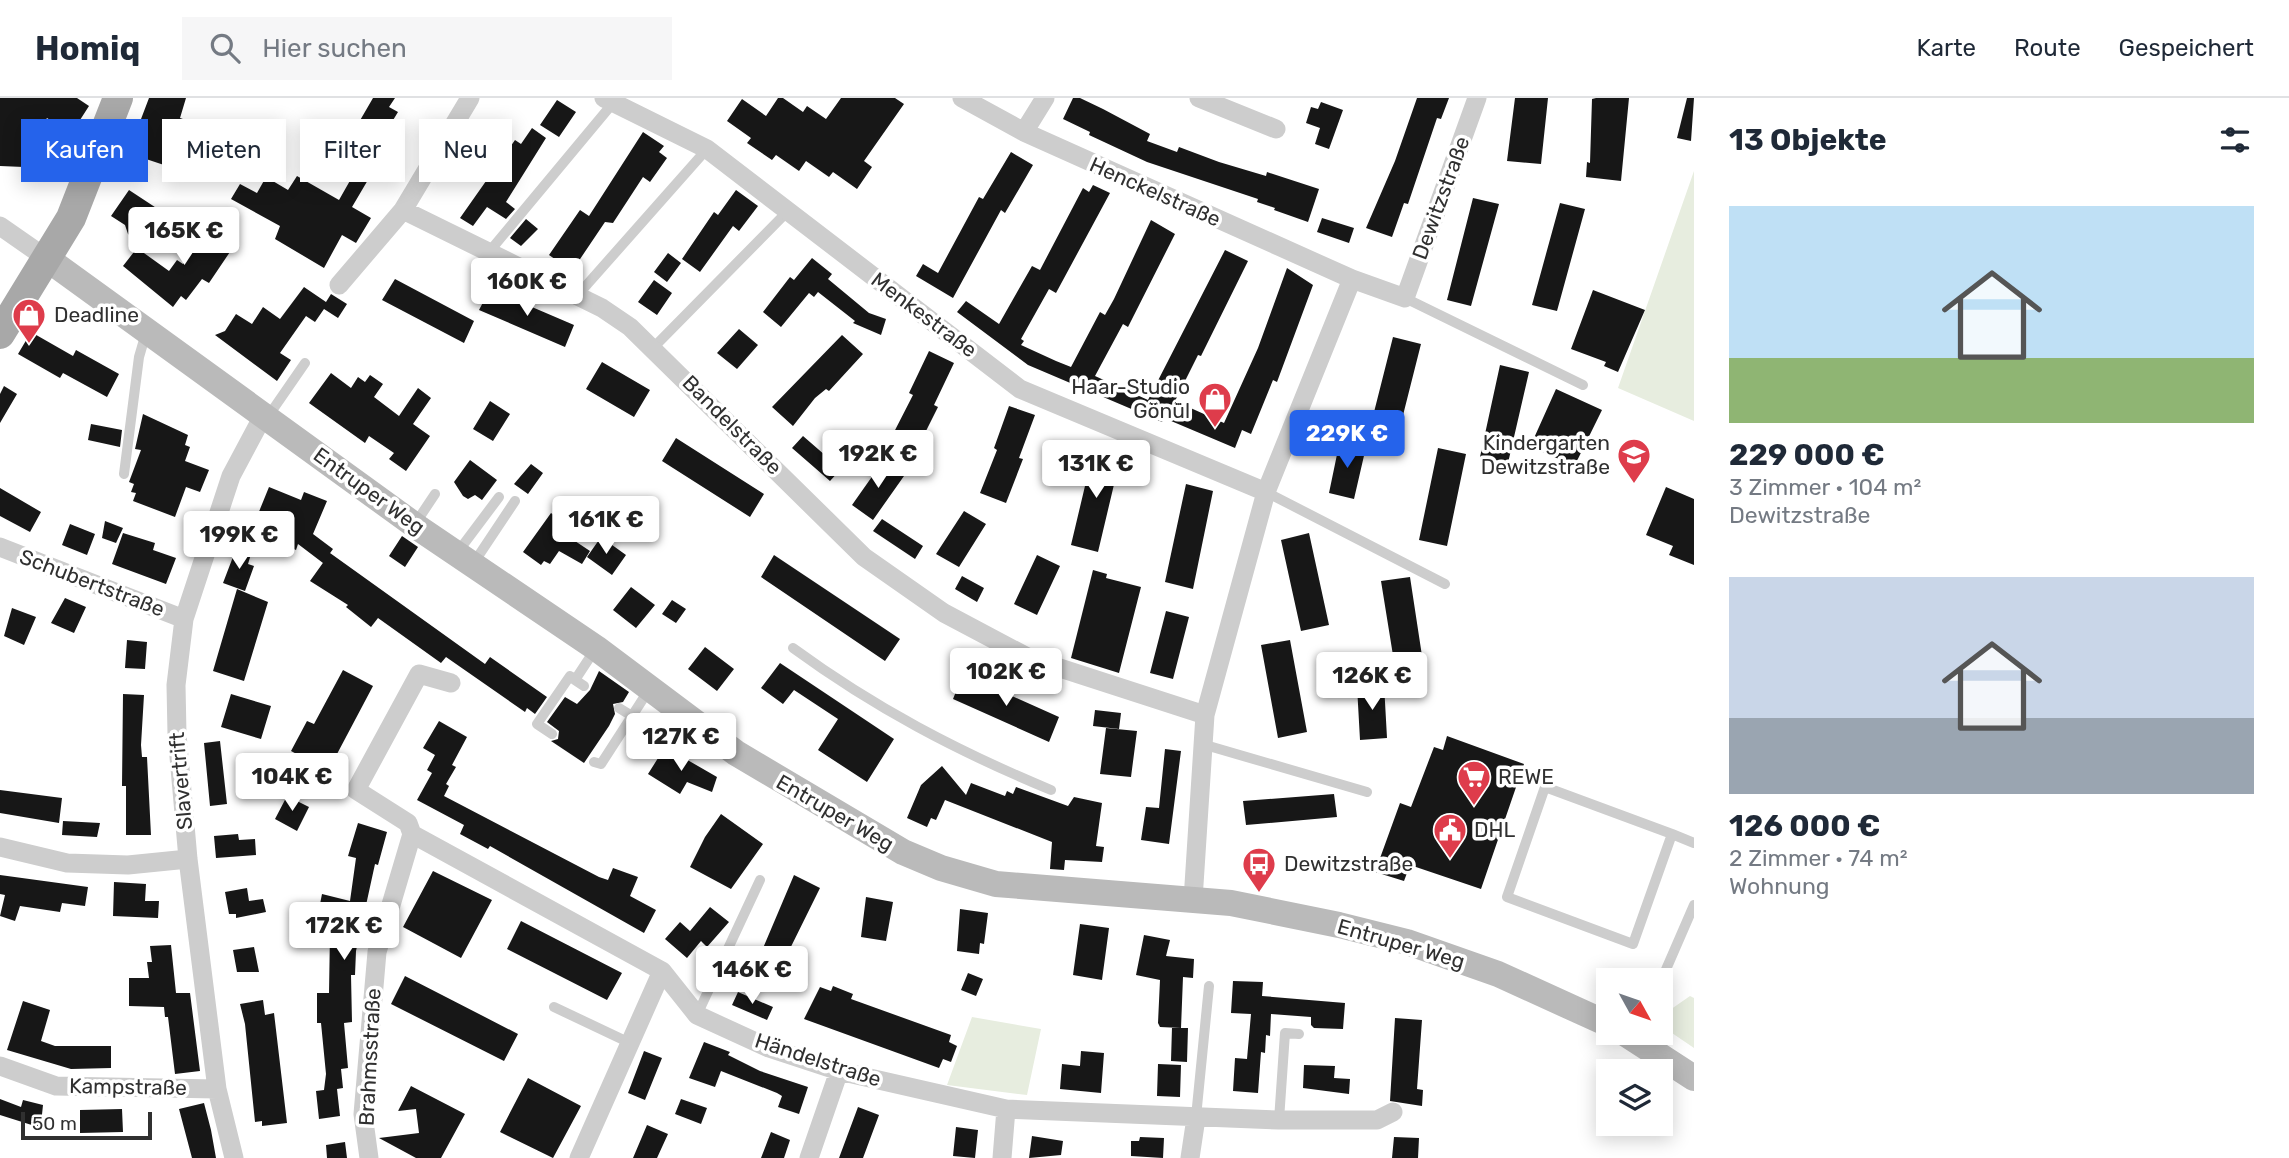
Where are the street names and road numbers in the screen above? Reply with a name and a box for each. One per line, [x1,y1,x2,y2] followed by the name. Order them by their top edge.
[1407,133,1474,263] street label: Dewitzstraße
[1086,152,1225,232] street label: Henckelstraße
[867,267,982,362] street label: Menkestraße
[678,370,787,479] street label: Bandelstraße
[309,442,430,539] street label: Entruper Weg
[16,543,168,622] street label: Schubertstraße
[164,731,197,831] street label: Slavertrift
[772,769,898,856] street label: Entruper Weg
[1335,913,1468,974] street label: Entruper Weg
[353,987,386,1127] street label: Brahmsstraße
[752,1027,884,1092] street label: Händelstraße
[69,1073,187,1100] street label: Kampstraße

